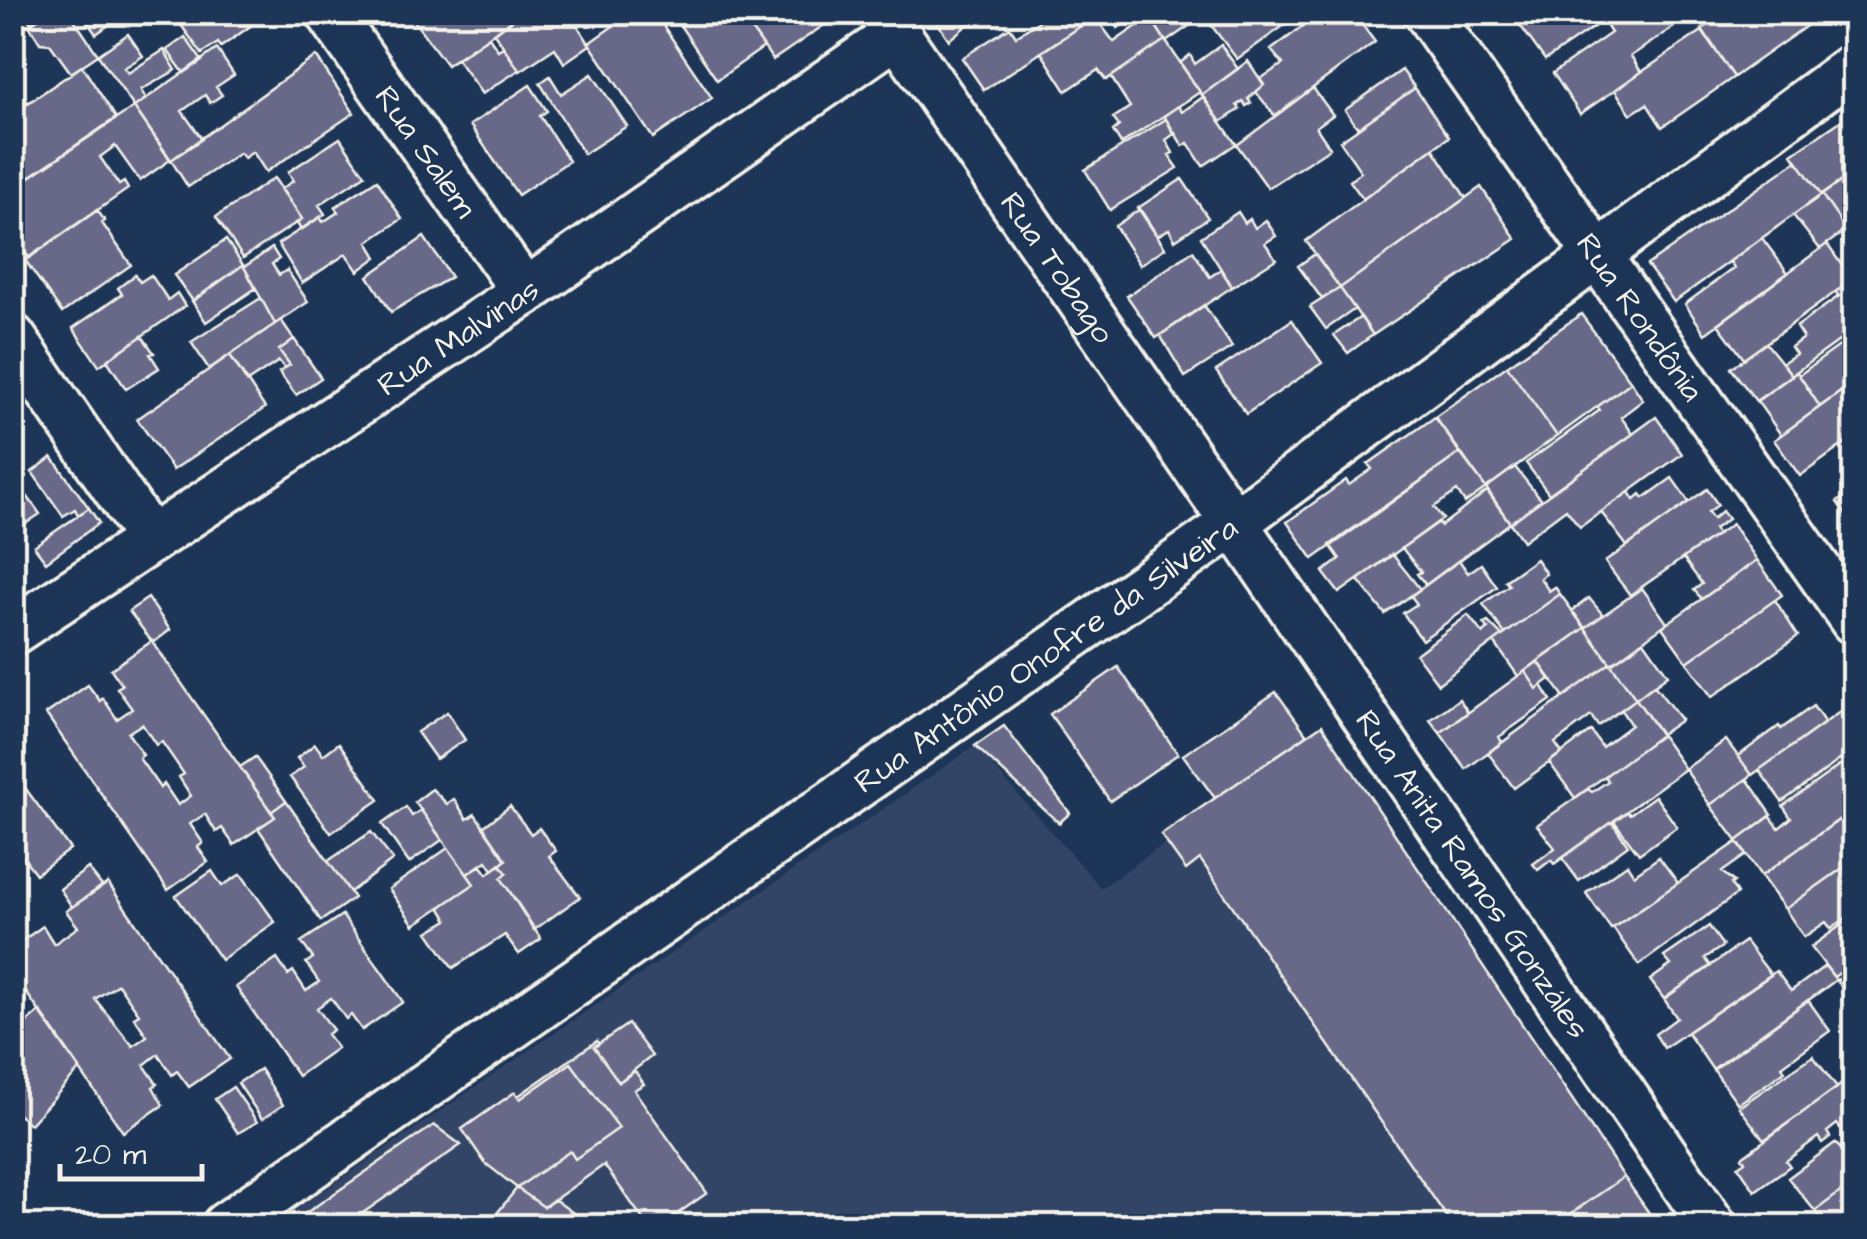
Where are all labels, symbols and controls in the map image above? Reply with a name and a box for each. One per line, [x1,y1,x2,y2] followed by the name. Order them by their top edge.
[363,77,487,227] street label: Rua Salem
[988,183,1125,353] street label: Rua Tobago
[1565,224,1714,411] street label: Rua Rondônia
[369,268,549,408] street label: Rua Malvinas
[846,506,1247,805] street label: Rua Antônio Onofre da Silveira
[1344,701,1600,1048] street label: Rua Anita Ramos Gonzáles
[60,1119,202,1181] scale bar
[75,1134,147,1176] text: 20 m

